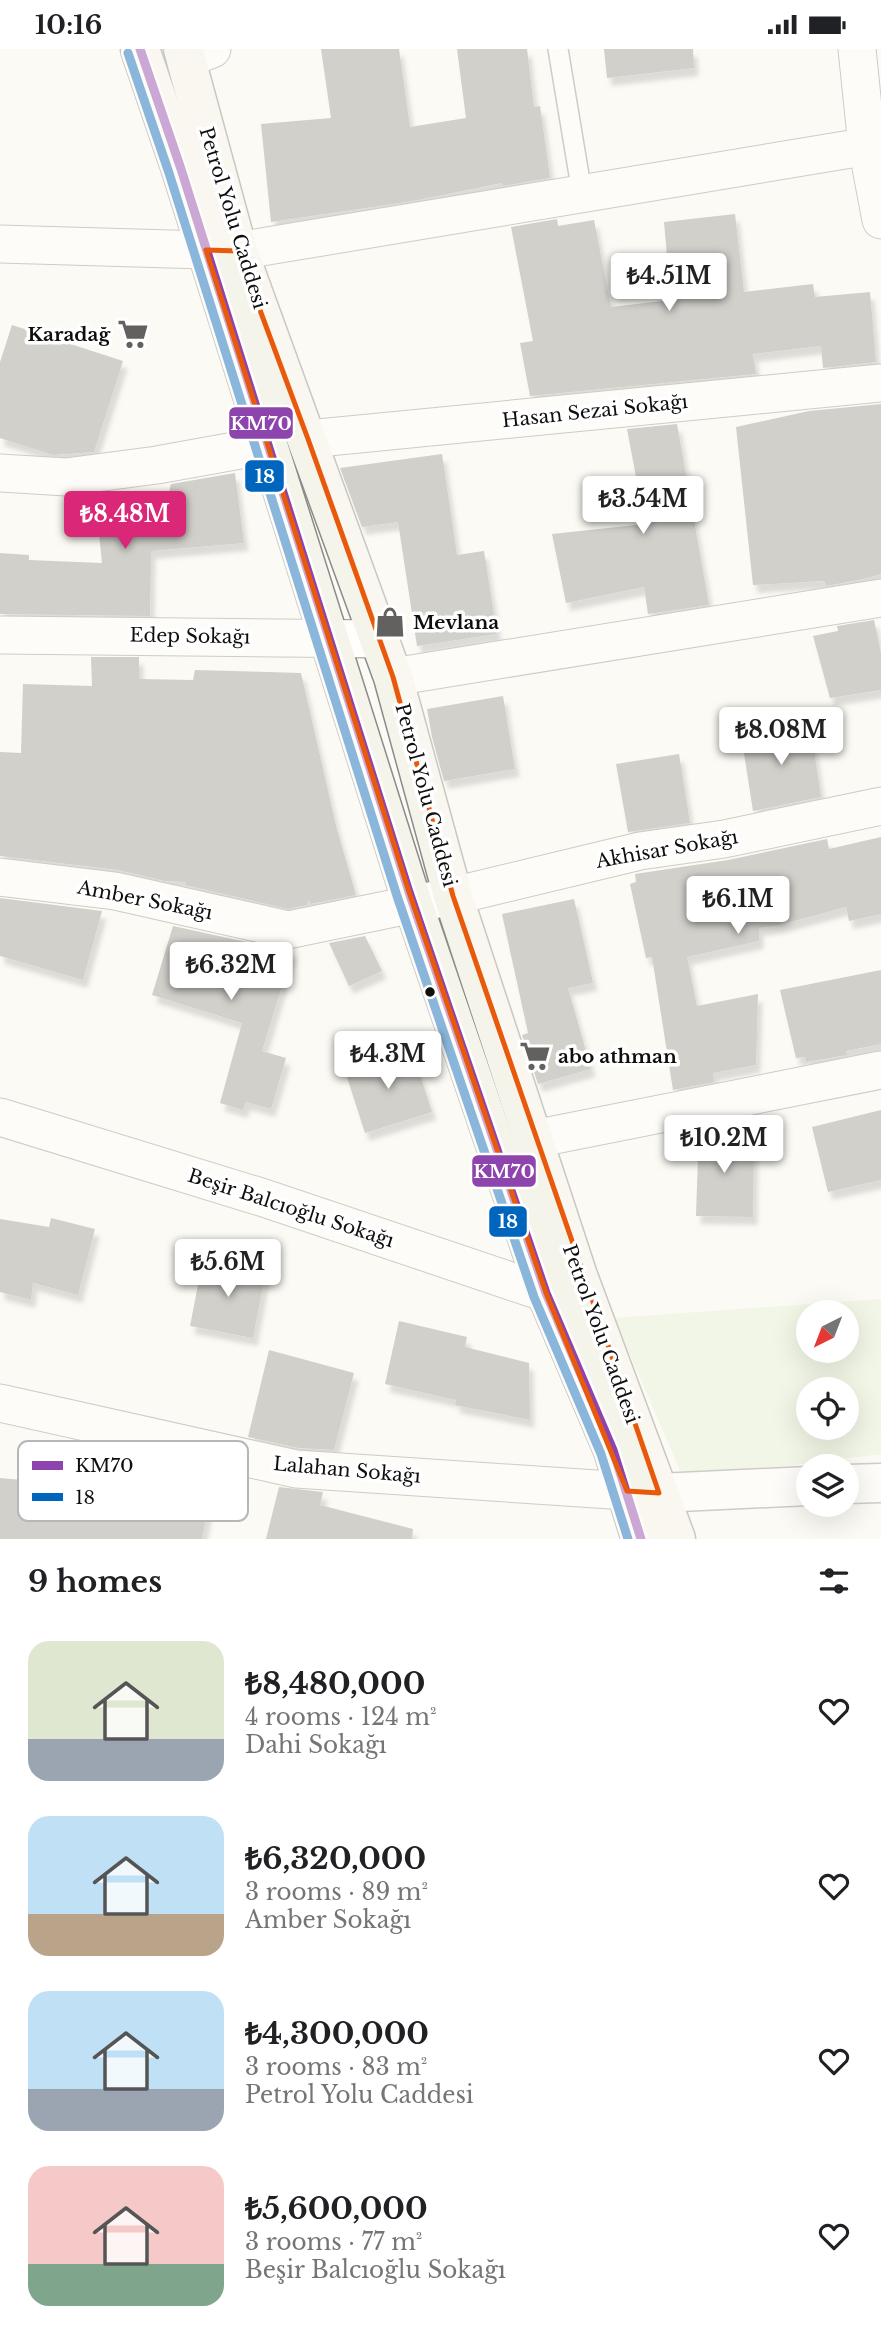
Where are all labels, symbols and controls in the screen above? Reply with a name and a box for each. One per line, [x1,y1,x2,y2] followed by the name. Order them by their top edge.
[35,9,102,41] text: 10:16
[194,124,272,312] street label: Petrol Yolu Caddesi
[612,253,726,313] pin: ₺4.51M
[627,262,711,290] text: ₺4.51M
[116,317,150,351] supermarket icon: Karadağ
[27,323,111,346] place label: Karadağ
[501,390,690,432] street label: Hasan Sezai Sokağı
[228,406,294,440] line badge: KM70
[230,412,292,435] text: KM70
[244,459,285,493] line badge: 18
[255,465,275,488] text: 18
[586,477,700,536] pin: ₺3.54M
[598,485,688,513] text: ₺3.54M
[68,491,182,551] pin: ₺8.48M
[80,500,170,528] text: ₺8.48M
[373,605,407,639] shop icon: Mevlana
[413,611,499,634] place label: Mevlana
[129,623,251,649] street label: Edep Sokağı
[390,701,462,890] street label: Petrol Yolu Caddesi
[724,707,838,767] pin: ₺8.08M
[735,716,827,744] text: ₺8.08M
[593,825,740,873] street label: Akhisar Sokağı
[74,875,215,924] street label: Amber Sokağı
[689,877,787,936] pin: ₺6.1M
[702,885,774,913] text: ₺6.1M
[174,943,288,1002] pin: ₺6.32M
[186,951,276,979] text: ₺6.32M
[423,985,437,999] unlabelled marker
[339,1031,437,1091] pin: ₺4.3M
[518,1039,552,1073] supermarket icon: abo athman
[350,1040,426,1068] text: ₺4.3M
[558,1045,677,1068] place label: abo athman
[667,1115,781,1175] pin: ₺10.2M
[680,1124,768,1152] text: ₺10.2M
[471,1154,537,1188] line badge: KM70
[473,1160,535,1183] text: KM70
[185,1164,398,1252] street label: Beşir Balcıoğlu Sokağı
[488,1205,528,1238] line badge: 18
[498,1210,518,1233] text: 18
[179,1239,277,1299] pin: ₺5.6M
[558,1241,644,1427] street label: Petrol Yolu Caddesi
[191,1248,265,1276] text: ₺5.6M
[796,1300,859,1363] north arrow
[796,1300,859,1517] map controls
[796,1377,859,1440] button: locate
[18,1441,248,1521] legend
[272,1452,422,1488] street label: Lalahan Sokağı
[75,1454,134,1477] text: KM70
[796,1454,859,1517] button: layers
[75,1486,95,1509] text: 18
[815,1562,853,1600] icon: filters
[28,1563,162,1600] text: 9 homes
[245,1665,425,1702] text: ₺8,480,000
[84,1669,168,1753] icon: home
[815,1692,853,1730] icon: heart
[245,1703,436,1731] text: 4 rooms · 124 m²
[245,1731,387,1759] text: Dahi Sokağı
[245,1840,426,1877] text: ₺6,320,000
[84,1844,168,1928] icon: home
[815,1867,853,1905] icon: heart
[245,1878,428,1906] text: 3 rooms · 89 m²
[245,1906,411,1934] text: Amber Sokağı
[245,2015,429,2052] text: ₺4,300,000
[84,2019,168,2103] icon: home
[815,2042,853,2080] icon: heart
[245,2053,427,2081] text: 3 rooms · 83 m²
[245,2081,474,2109] text: Petrol Yolu Caddesi
[245,2190,428,2227] text: ₺5,600,000
[84,2194,168,2278] icon: home
[815,2217,853,2255] icon: heart
[245,2228,422,2256] text: 3 rooms · 77 m²
[245,2256,506,2284] text: Beşir Balcıoğlu Sokağı

